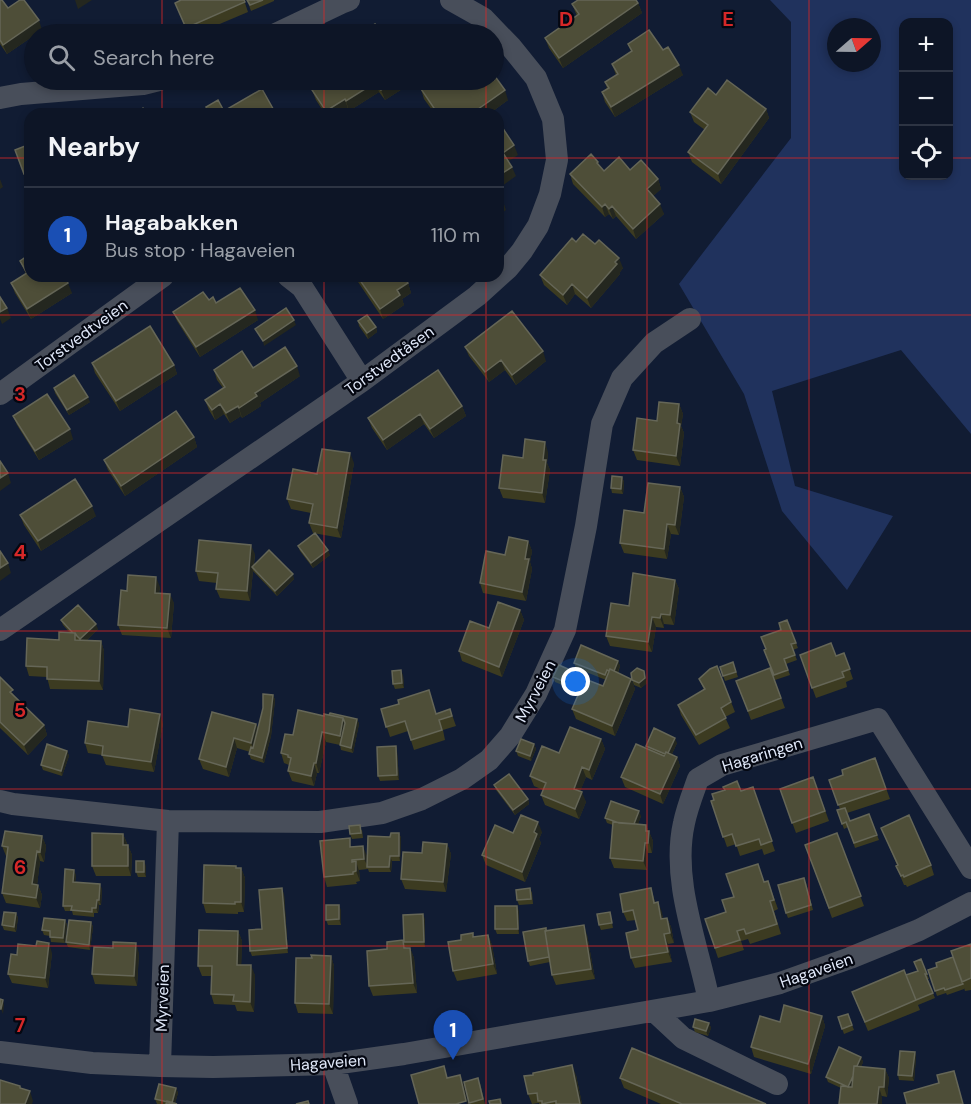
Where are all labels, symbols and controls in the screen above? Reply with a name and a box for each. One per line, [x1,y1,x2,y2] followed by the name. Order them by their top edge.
[559,6,573,32] text: D
[722,6,734,32] text: E
[827,18,881,72] north arrow
[899,18,953,180] map controls
[899,18,953,72] button: +
[24,24,504,90] search box
[45,41,78,74] icon: search
[93,43,214,72] text: Search here
[899,72,953,126] button: −
[899,126,953,180] button: locate
[48,130,140,164] text: Nearby
[105,208,238,237] text: Hagabakken
[64,222,71,248] text: 1
[431,222,480,248] text: 110 m
[105,237,295,263] text: Bus stop · Hagaveien
[31,295,132,376] street label: Torstvedtveien
[341,321,438,400] street label: Torstvedtåsen
[14,381,26,407] text: 3
[14,539,27,565] text: 4
[510,656,561,726] street label: Myrveien
[561,667,590,696] your location
[14,697,26,723] text: 5
[719,732,805,777] street label: Hagaringen
[14,854,26,880] text: 6
[777,948,856,993] street label: Hagaveien
[151,964,174,1032] street label: Myrveien
[434,1010,472,1060] pin: 1
[15,1012,26,1038] text: 7
[289,1049,367,1076] street label: Hagaveien

